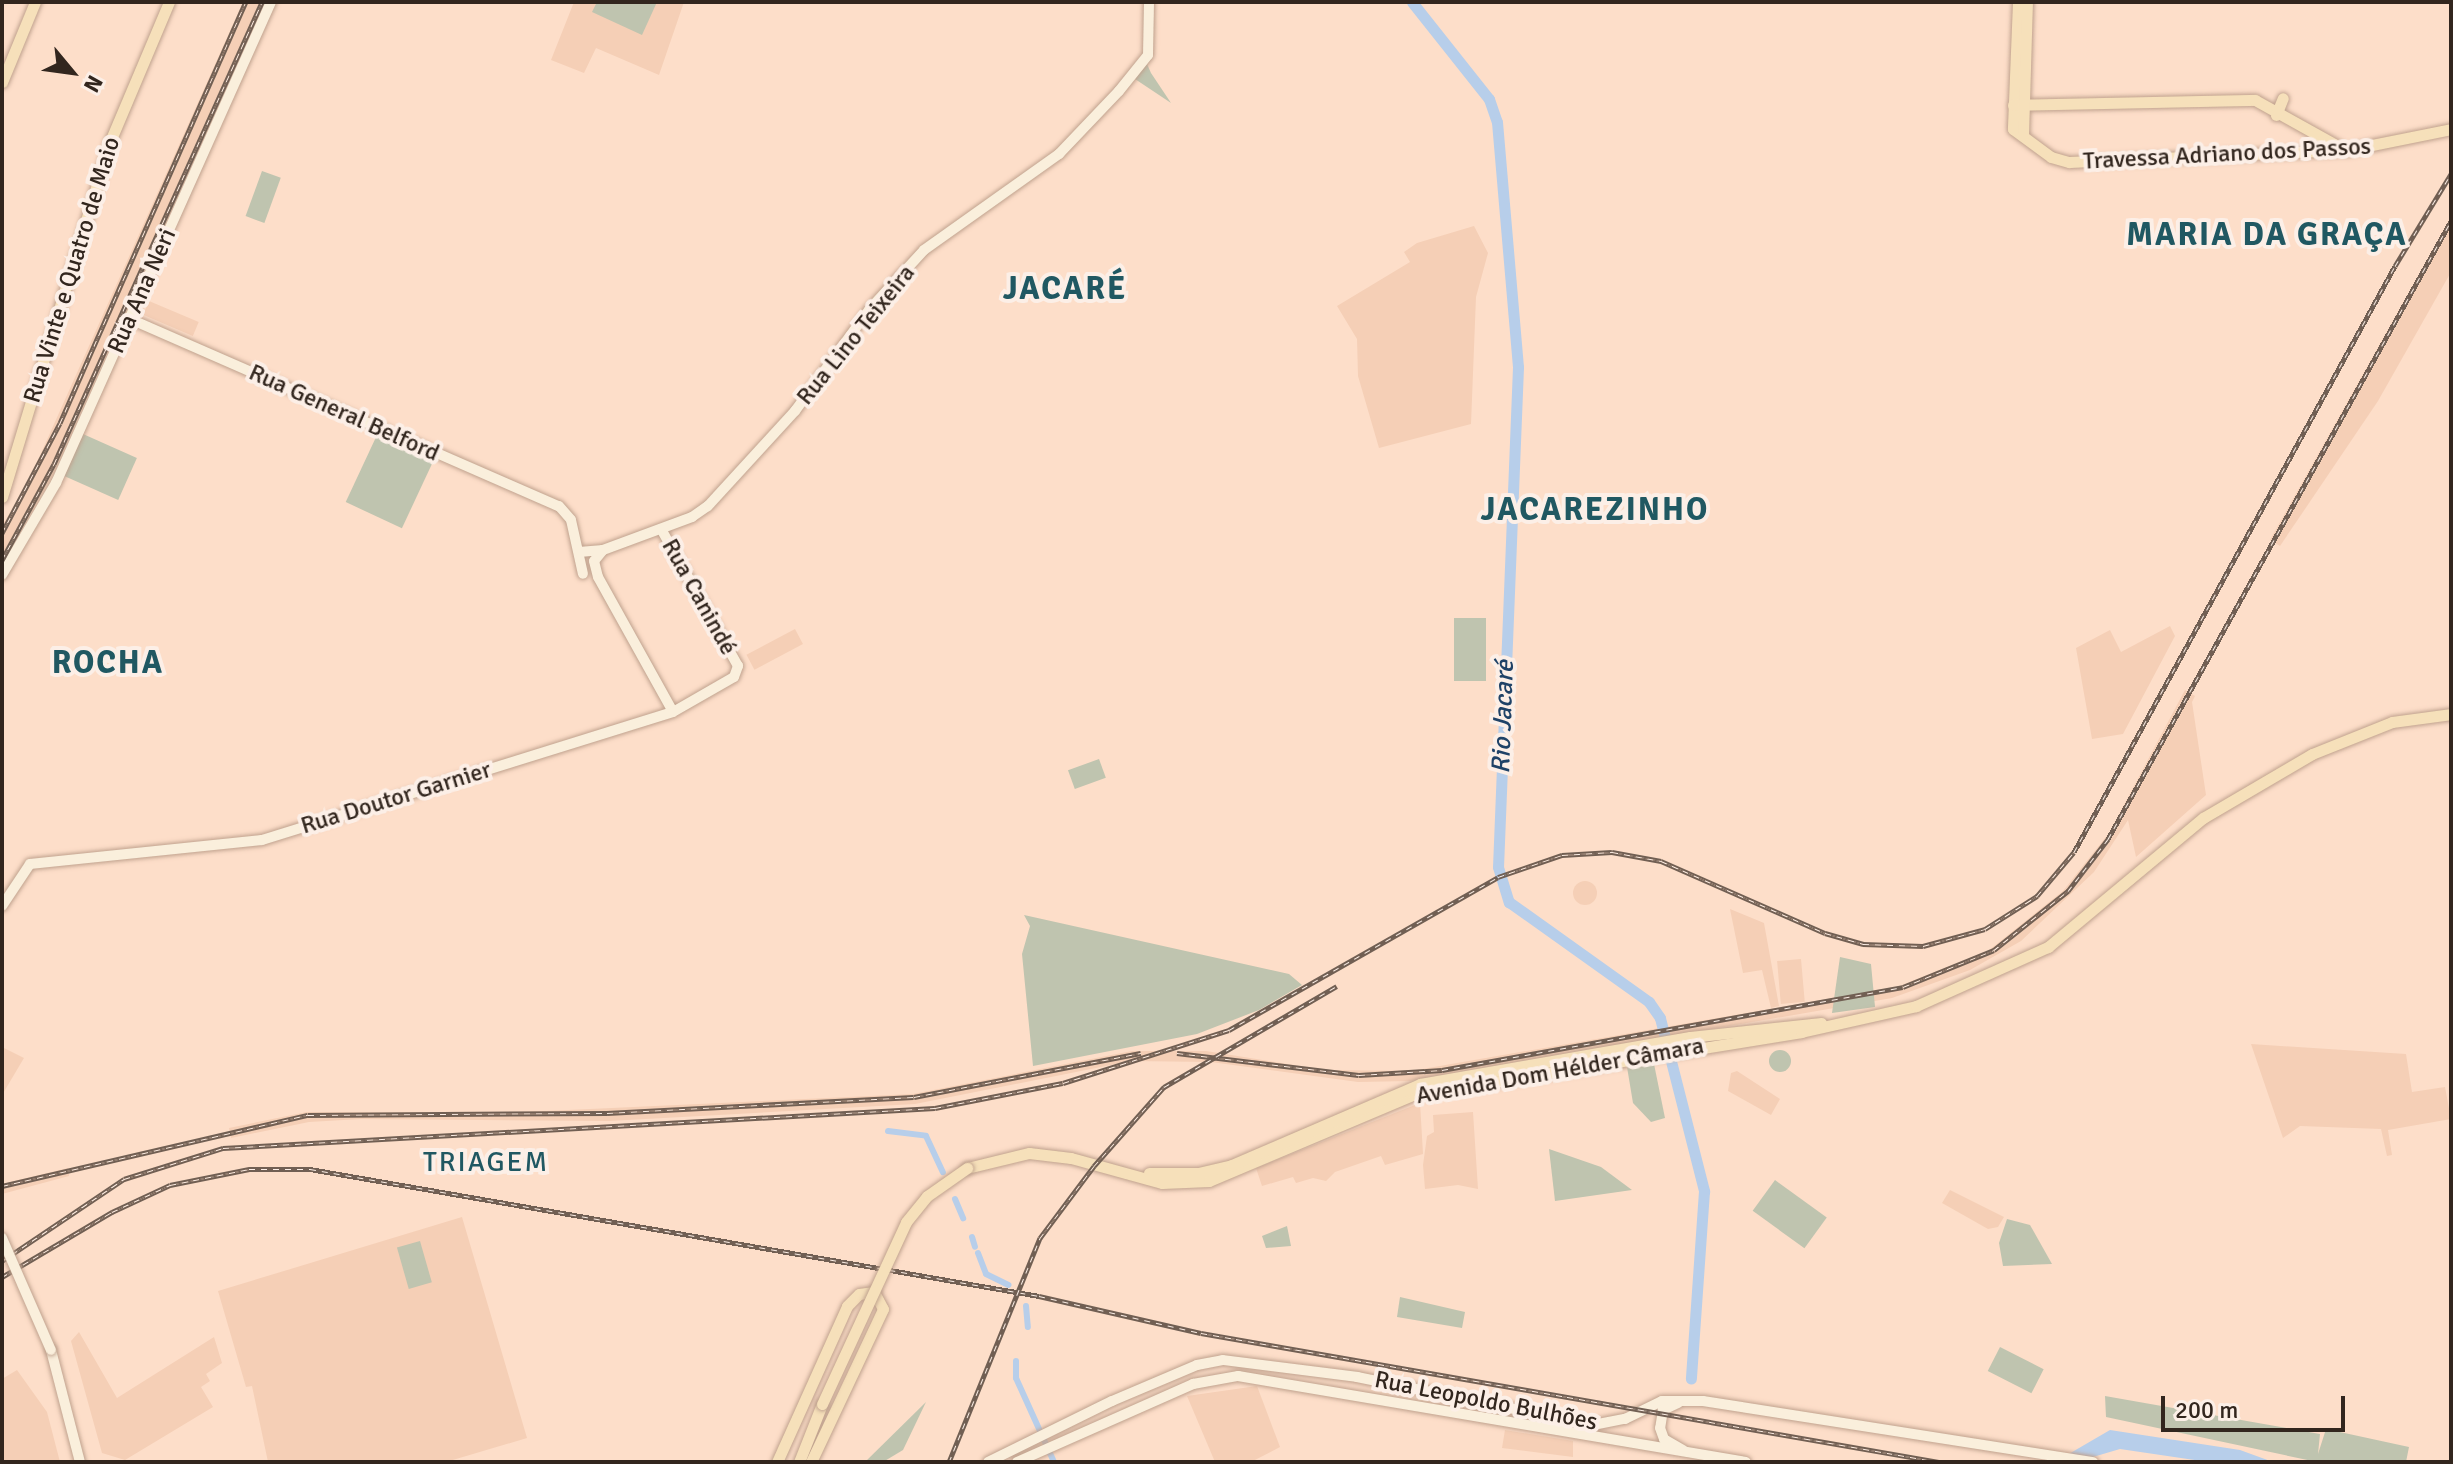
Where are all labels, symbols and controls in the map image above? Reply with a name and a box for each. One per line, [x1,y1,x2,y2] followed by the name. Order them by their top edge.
[32,32,112,112] north arrow
[78,71,109,97] text: N
[2082,132,2372,176] street label: Travessa Adriano dos Passos
[18,134,126,406] street label: Rua Vinte e Quatro de Maio
[2126,216,2408,254] district label: MARIA DA GRAÇA
[102,224,182,358] street label: Rua Ana Neri
[791,259,921,411] street label: Rua Lino Teixeira
[1003,270,1127,308] district label: JACARÉ
[244,358,444,468] street label: Rua General Belford
[1481,491,1709,529] district label: JACAREZINHO
[655,534,743,660] street label: Rua Canindé
[52,644,164,682] district label: ROCHA
[1486,660,1522,774] water label: Rio Jacaré
[297,755,495,841] street label: Rua Doutor Garnier
[1414,1031,1706,1111] street label: Avenida Dom Hélder Câmara
[423,1145,549,1179] district label: TRIAGEM
[1372,1365,1600,1437] street label: Rua Leopoldo Bulhões
[2165,1380,2349,1430] scale bar
[2175,1395,2238,1425] text: 200 m

